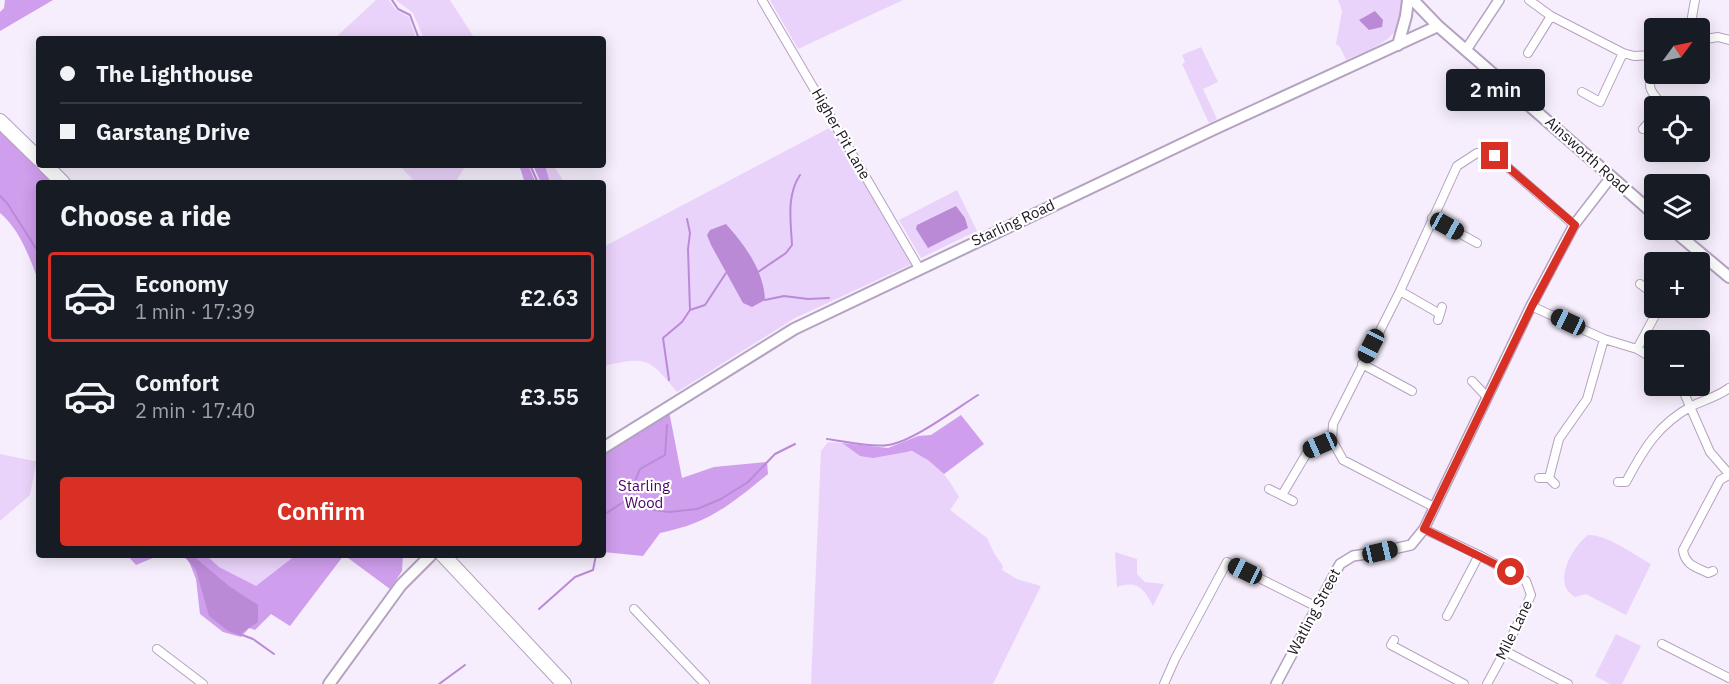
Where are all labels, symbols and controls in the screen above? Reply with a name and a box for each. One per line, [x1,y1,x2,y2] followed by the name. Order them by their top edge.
[1644,18,1710,84] north arrow
[1644,18,1710,396] map controls
[96,59,253,88] text: The Lighthouse
[1446,69,1544,111] callout: 2 min
[1470,76,1521,103] text: 2 min
[808,85,875,183] street label: Higher Pit Lane
[1644,96,1710,162] button: locate
[1541,112,1633,197] street label: Ainsworth Road
[96,117,250,146] text: Garstang Drive
[1481,142,1508,169] route end
[1644,174,1710,240] button: layers
[968,195,1057,250] street label: Starling Road
[60,198,231,233] text: Choose a ride
[1427,209,1467,243] car
[1644,252,1710,318] button: +
[135,269,229,298] text: Economy
[63,270,117,324] icon: car
[520,283,579,312] text: £2.63
[135,298,255,325] text: 1 min · 17:39
[1548,306,1588,338] car
[1355,326,1387,366] car
[1644,330,1710,396] button: −
[135,368,219,397] text: Comfort
[63,369,117,423] icon: car
[520,382,579,411] text: £3.55
[135,397,255,424] text: 2 min · 17:40
[1300,429,1340,461] car
[618,476,670,512] park label: Starling Wood
[60,477,582,546] button: Confirm
[1360,539,1400,565] car
[1225,555,1265,587] car
[1497,558,1524,585] route start
[1283,565,1344,658] street label: Watling Street
[1491,597,1536,663] street label: Mile Lane

